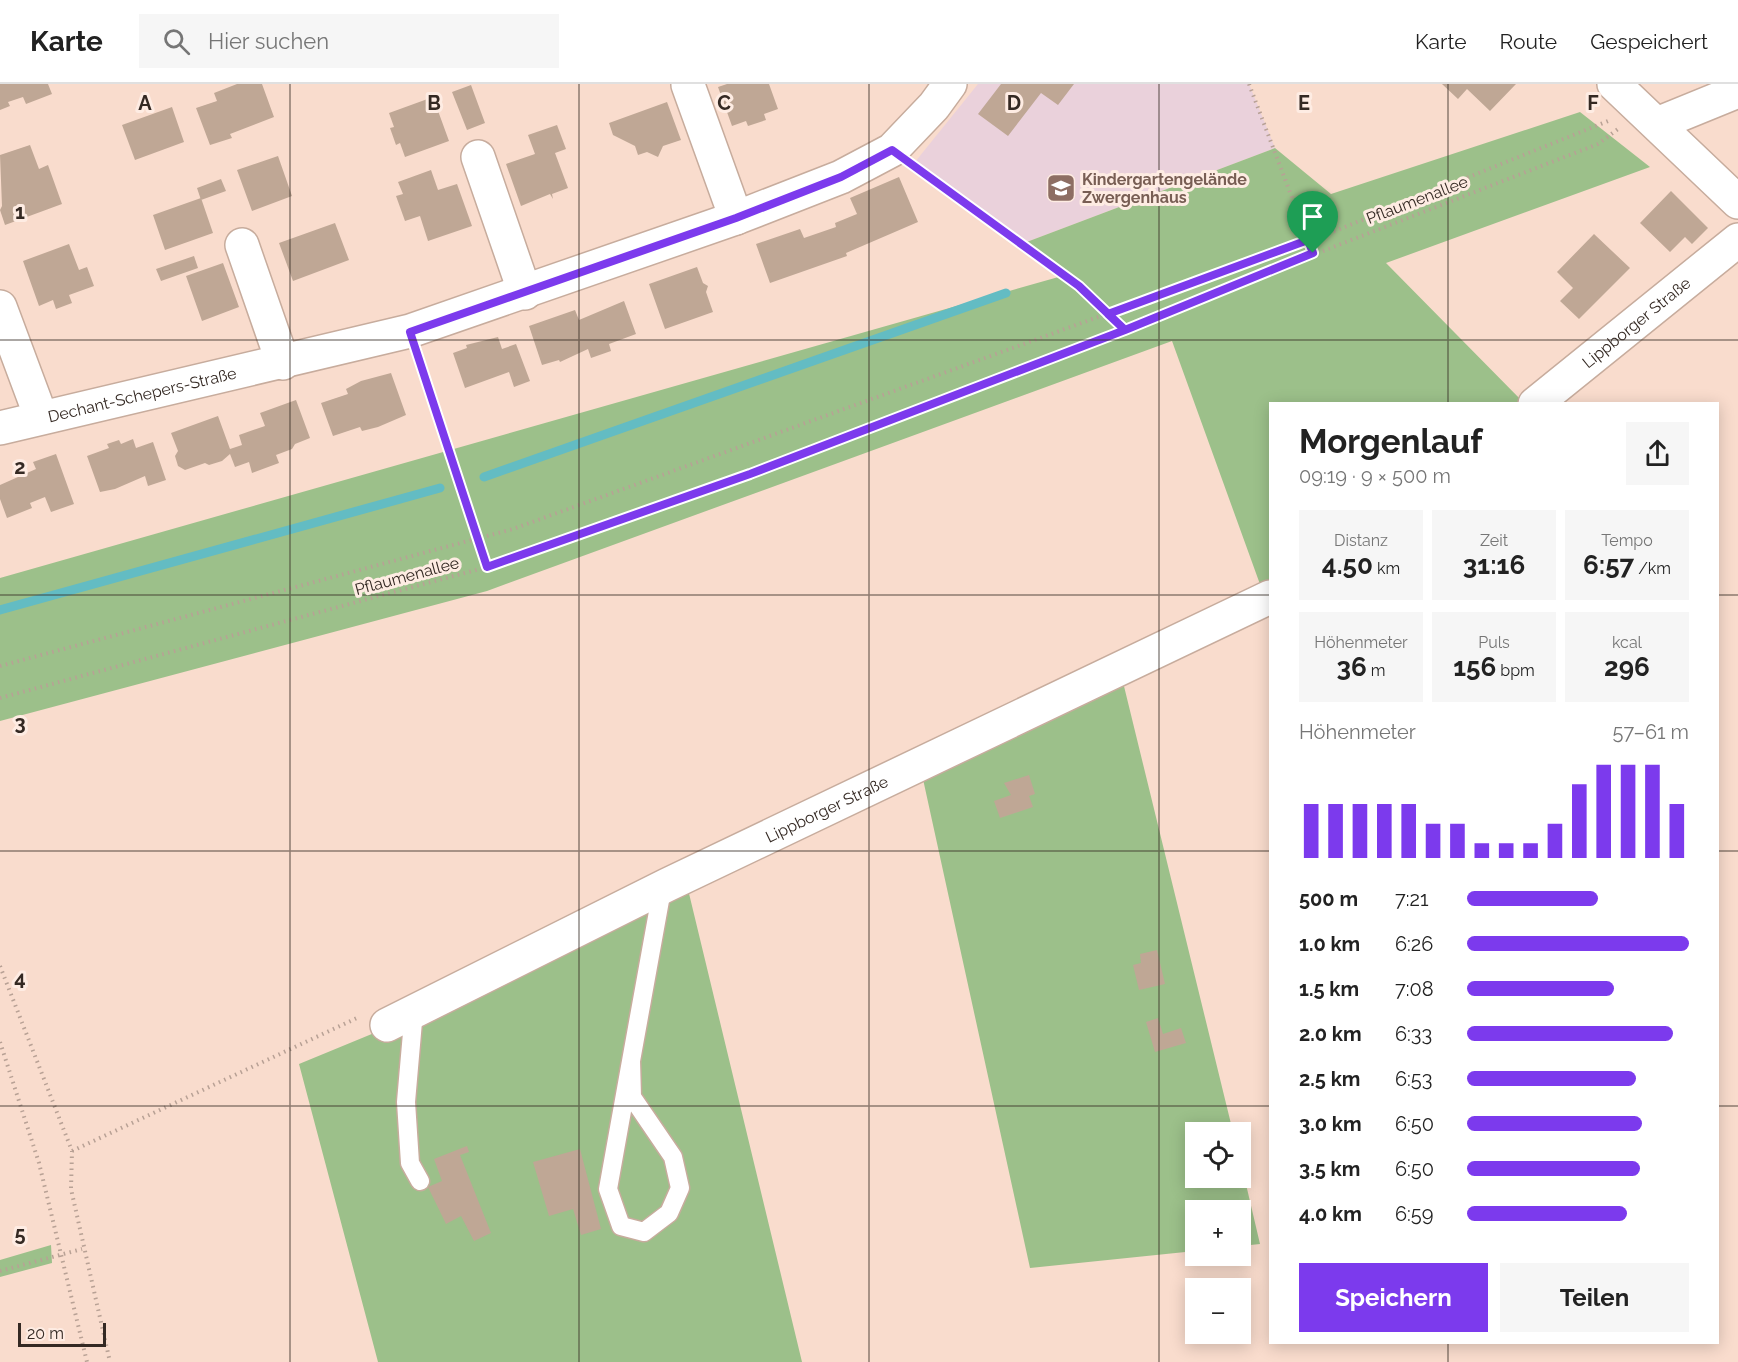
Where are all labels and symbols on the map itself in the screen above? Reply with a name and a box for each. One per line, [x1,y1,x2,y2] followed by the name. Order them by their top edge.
[138,91,152,115] text: A
[427,91,441,115] text: B
[717,91,731,115] text: C
[1007,91,1021,115] text: D
[1298,91,1310,115] text: E
[1587,91,1599,115] text: F
[1082,170,1247,207] place label: Kindergartengelände Zwergenhaus
[1045,172,1077,204] school or university icon: Kindergartengelände Zwergenhaus
[1364,172,1470,228] street label: Pflaumenallee
[1287,191,1338,253] pin
[15,200,25,224] text: 1
[1578,273,1694,372] street label: Lippborger Straße
[46,363,238,426] street label: Dechant-Schepers-Straße
[14,455,26,479] text: 2
[353,553,461,599] street label: Pflaumenallee
[14,711,26,735] text: 3
[762,771,891,846] street label: Lippborger Straße
[14,966,26,990] text: 4
[14,1222,26,1246] text: 5
[18,1320,106,1348] scale bar

